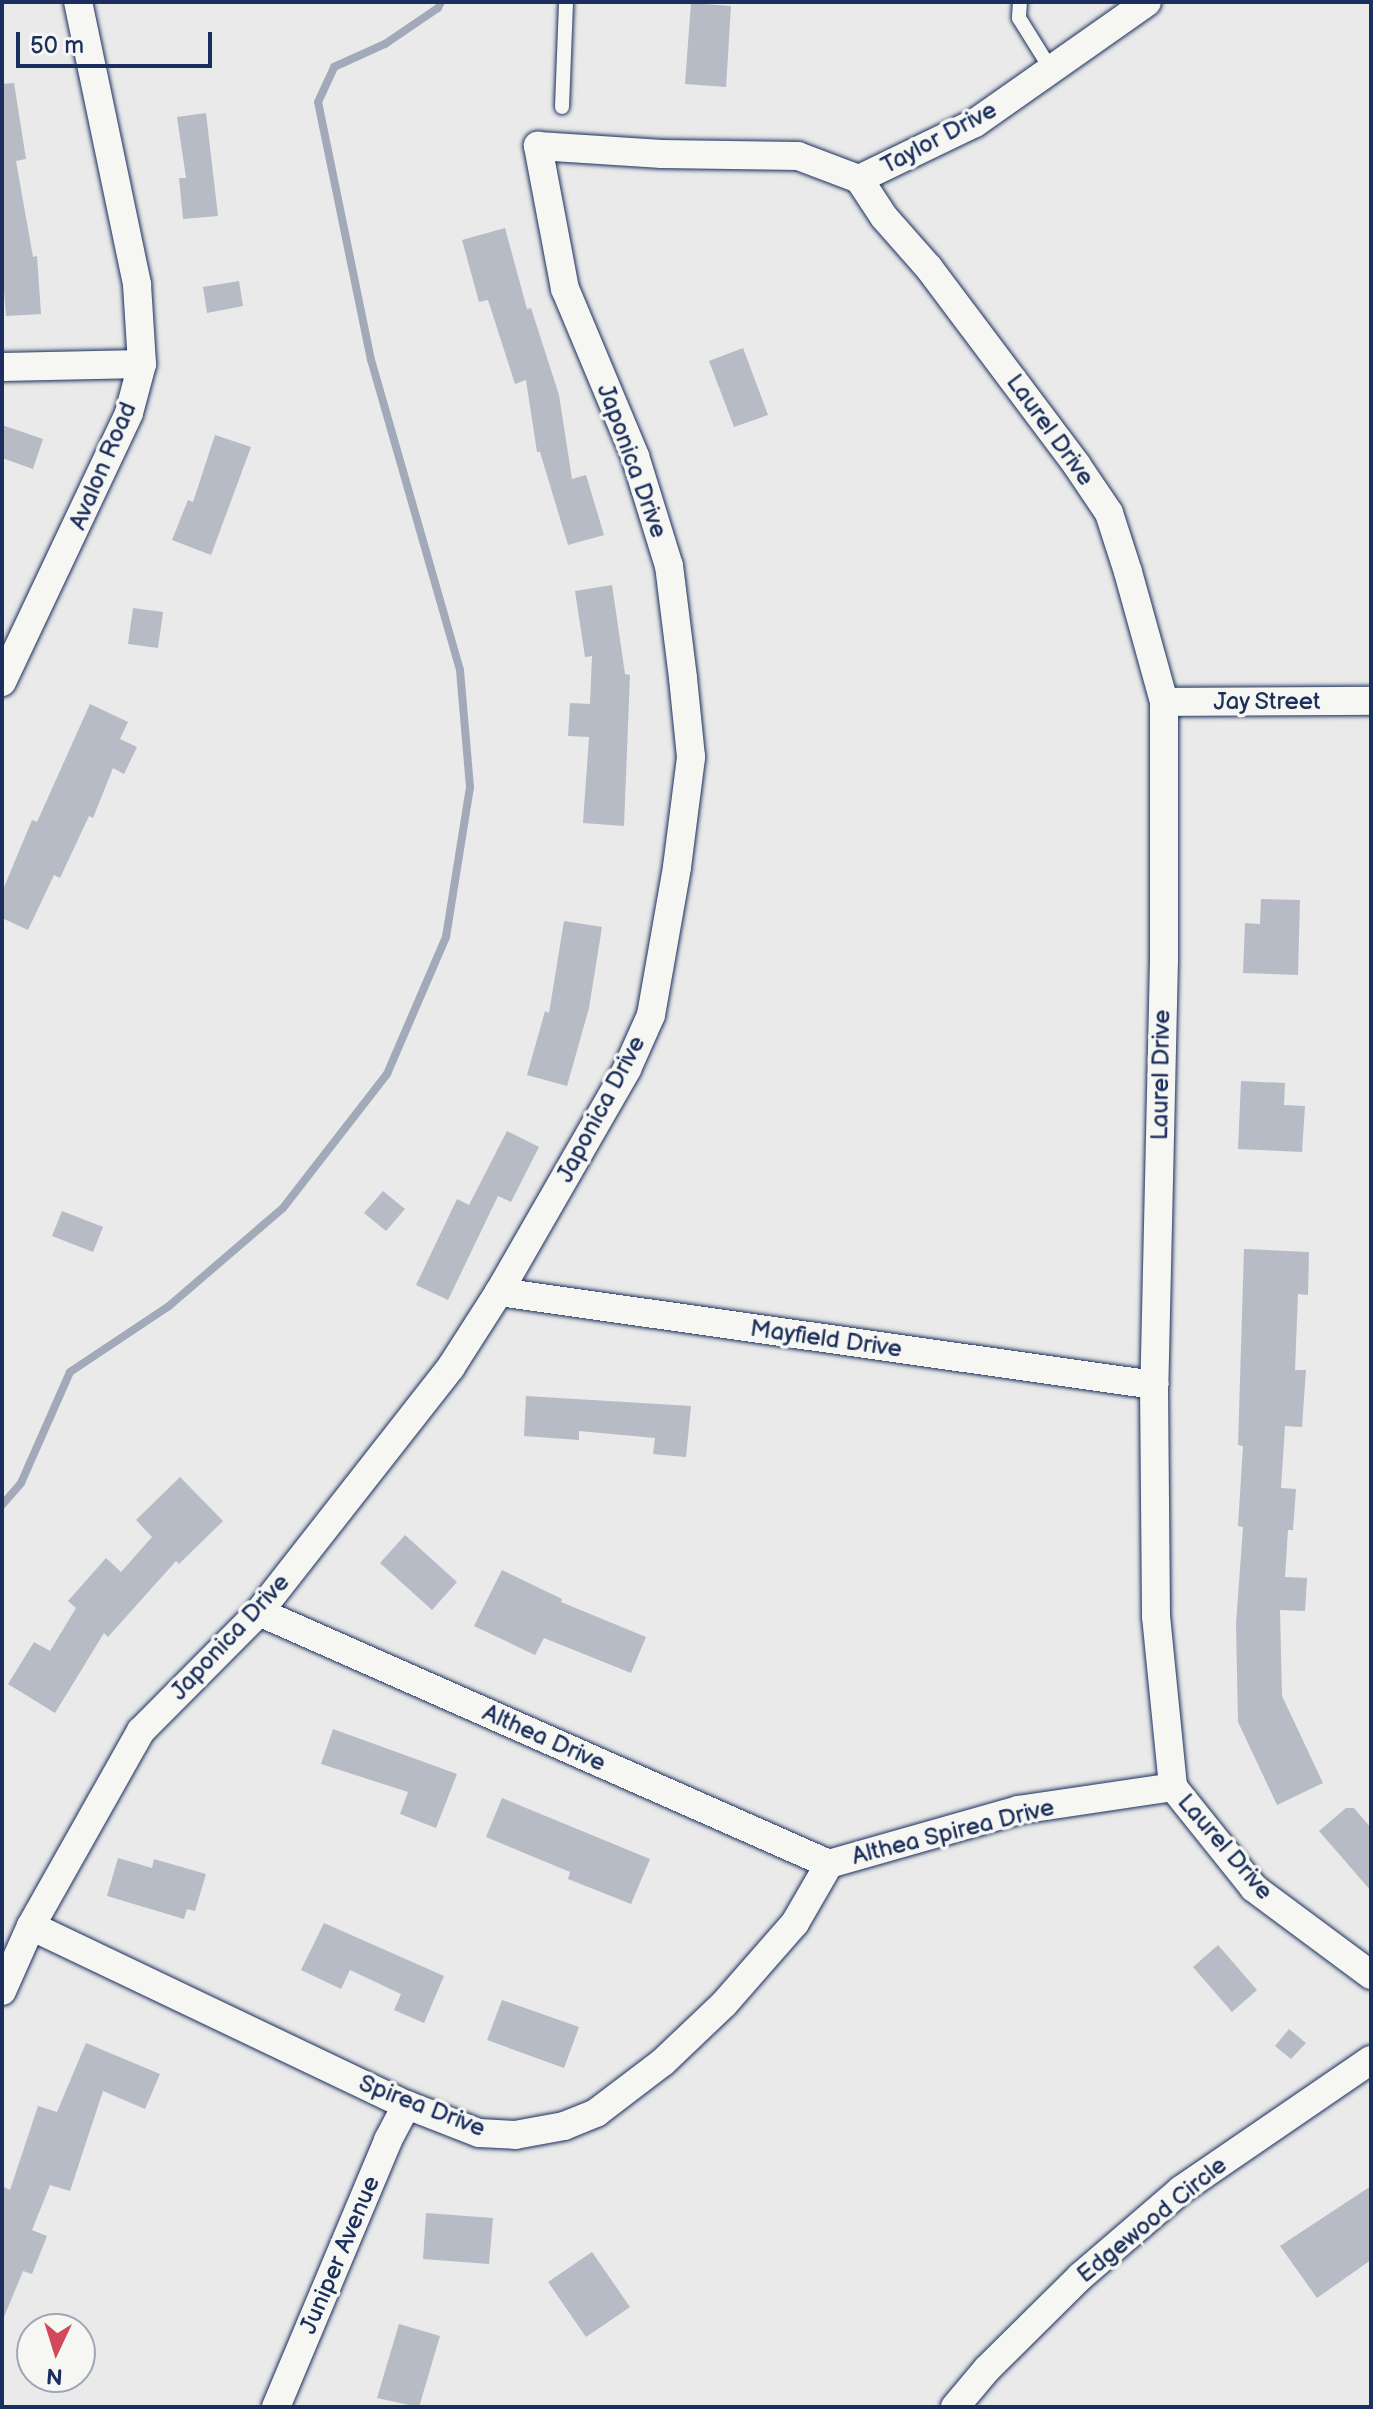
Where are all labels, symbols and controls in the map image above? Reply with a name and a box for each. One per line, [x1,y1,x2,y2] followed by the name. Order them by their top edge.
[20,16,216,66] scale bar
[30,31,84,60] text: 50 m
[876,96,1002,180] street label: Taylor Drive
[1000,369,1100,491] street label: Laurel Drive
[591,380,673,542] street label: Japonica Drive
[63,398,143,534] street label: Avalon Road
[1213,688,1321,716] street label: Jay Street
[1145,1009,1177,1141] street label: Laurel Drive
[550,1031,652,1187] street label: Japonica Drive
[748,1314,904,1364] street label: Mayfield Drive
[164,1568,296,1706] street label: Japonica Drive
[478,1698,610,1778] street label: Althea Drive
[1171,1788,1279,1906] street label: Laurel Drive
[849,1793,1057,1871] street label: Althea Spirea Drive
[355,2069,489,2143] street label: Spirea Drive
[1071,2151,1233,2289] street label: Edgewood Circle
[294,2172,386,2338] street label: Juniper Avenue
[16,2313,96,2393] north arrow
[45,2361,64,2389] text: N

